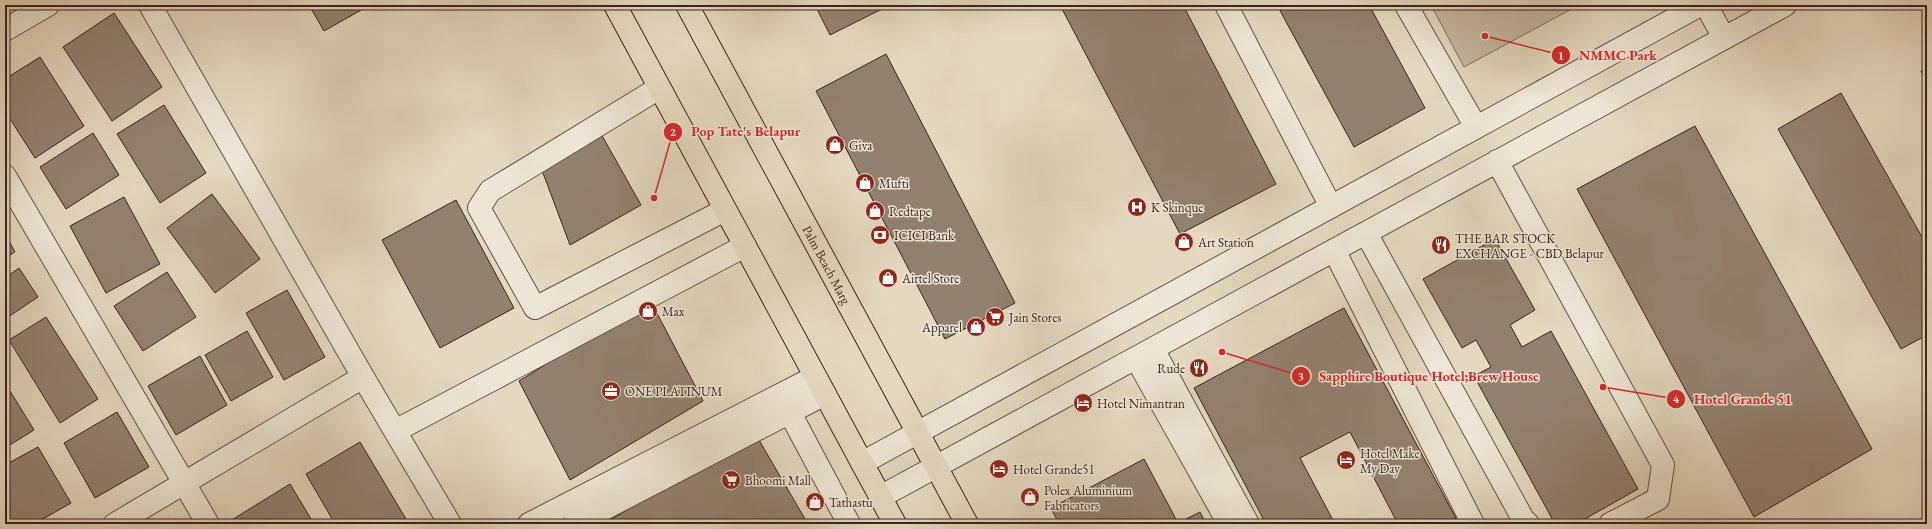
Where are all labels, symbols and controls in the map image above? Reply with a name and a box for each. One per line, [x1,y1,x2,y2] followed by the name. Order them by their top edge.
[1551,42,1665,68] callout: NMMC Park
[1579,46,1657,64] text: NMMC Park
[1558,48,1564,64] text: 1
[663,119,809,145] callout: Pop Tate's Belapur
[691,122,801,140] text: Pop Tate's Belapur
[670,124,677,140] text: 2
[824,134,846,156] shop icon: Giva
[849,137,873,154] place label: Giva
[854,172,876,194] shop icon: Mufti
[879,175,909,192] place label: Mufti
[1126,196,1148,218] hospital icon: K Skinque
[1151,199,1203,216] place label: K Skinque
[864,200,886,222] shop icon: Redtape
[889,203,931,220] place label: Redtape
[799,222,855,307] street label: Palm Beach Marg
[869,224,891,246] bank icon: ICICI Bank
[894,227,955,244] place label: ICICI Bank
[1455,230,1605,262] place label: THE BAR STOCK EXCHANGE - CBD Belapur
[1173,231,1195,253] shop icon: Art Station
[1197,234,1254,251] place label: Art Station
[1430,234,1452,256] restaurant icon: THE BAR STOCK EXCHANGE - CBD Belapur
[877,267,899,289] shop icon: Airtel Store
[901,270,959,287] place label: Airtel Store
[637,300,659,322] shop icon: Max
[662,303,685,320] place label: Max
[984,306,1006,328] supermarket icon: Jain Stores
[1008,309,1061,326] place label: Jain Stores
[965,316,987,338] shop icon: Apparel
[921,319,962,336] place label: Apparel
[1188,357,1210,379] restaurant icon: Rude
[1157,360,1185,377] place label: Rude
[1291,363,1547,389] callout: Sapphire Boutique Hotel;Brew House
[1319,367,1539,385] text: Sapphire Boutique Hotel;Brew House
[1298,368,1304,384] text: 3
[600,380,622,402] office icon: ONE PLATINUM
[625,383,723,400] place label: ONE PLATINUM
[1666,386,1800,412] callout: Hotel Grande 51
[1694,390,1792,408] text: Hotel Grande 51
[1673,391,1680,407] text: 4
[1072,392,1094,414] hotel icon: Hotel Nimantran
[1097,395,1185,412] place label: Hotel Nimantran
[1360,445,1420,477] place label: Hotel Make My Day
[1335,449,1357,471] hotel icon: Hotel Make My Day
[988,458,1010,480] hotel icon: Hotel Grande51
[1013,461,1095,478] place label: Hotel Grande51
[720,469,742,491] supermarket icon: Bhoomi Mall
[745,472,811,489] place label: Bhoomi Mall
[1044,482,1132,514] place label: Polex Aluminium Fabricators
[1019,486,1041,508] shop icon: Polex Aluminium Fabricators
[804,491,826,513] shop icon: Tathastu
[829,494,873,511] place label: Tathastu

